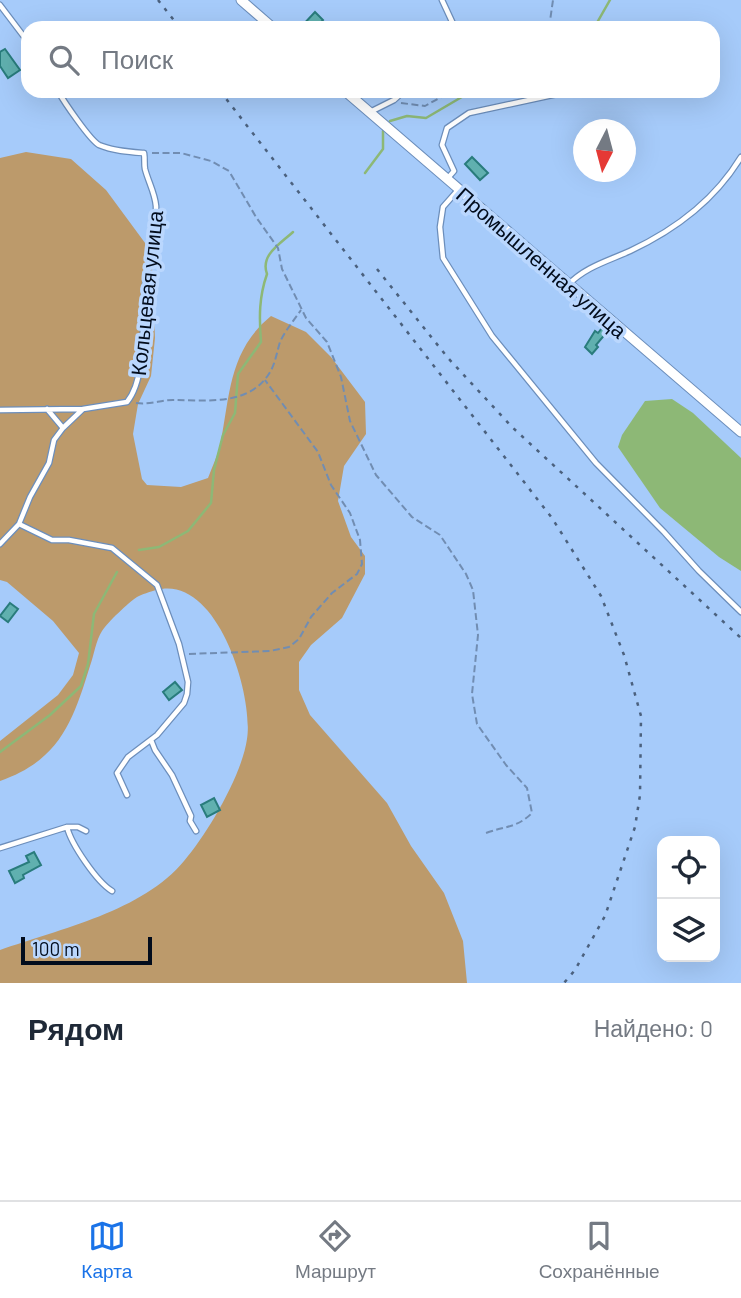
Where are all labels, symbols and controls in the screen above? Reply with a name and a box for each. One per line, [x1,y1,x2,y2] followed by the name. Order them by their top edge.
[21,21,720,98] search box
[45,41,83,79] icon: search
[101,43,173,74] text: Поиск
[573,119,636,182] north arrow
[452,181,632,343] street label: Промышленная улица
[125,209,167,377] street label: Кольцевая улица
[657,836,720,962] map controls
[657,836,720,899] button: locate
[657,899,720,962] button: layers
[21,934,152,966] scale bar
[32,937,80,960] text: 100 m
[28,1010,124,1046] text: Рядом
[594,1014,713,1042] text: Найдено: 0
[81,1217,132,1283] tab: Карта
[295,1217,376,1283] tab: Маршрут
[539,1217,660,1283] tab: Сохранённые

